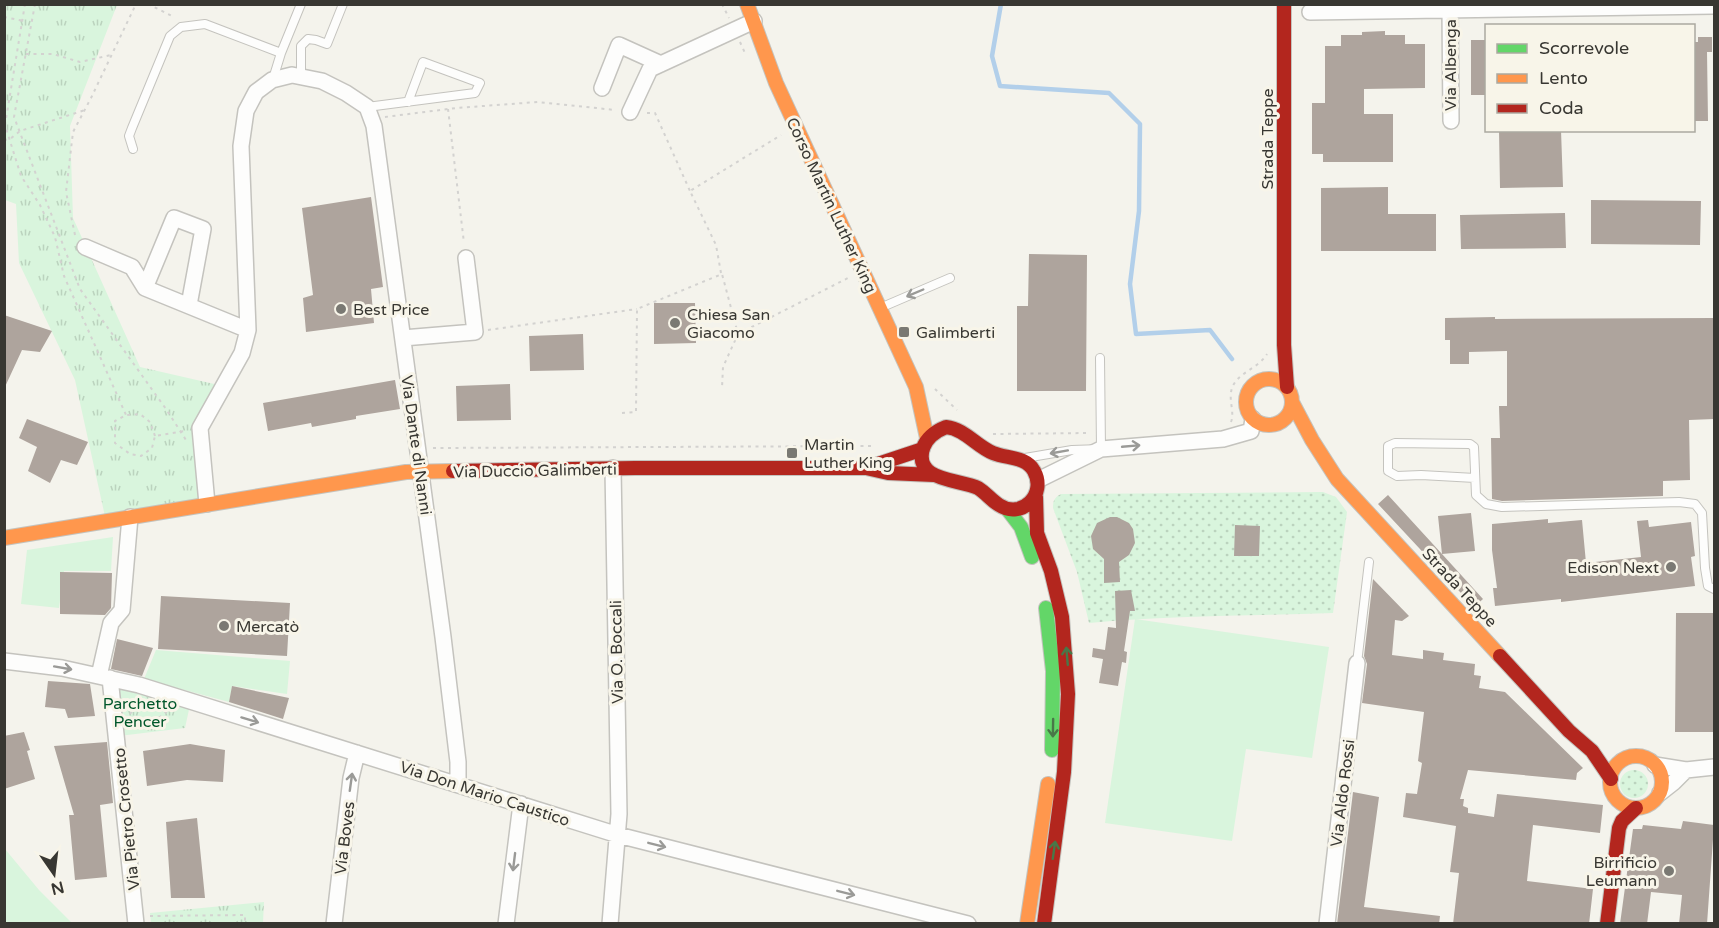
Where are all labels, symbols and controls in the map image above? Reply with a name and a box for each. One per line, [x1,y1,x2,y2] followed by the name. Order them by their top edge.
[1441,19,1461,111] street label: Via Albenga
[1485,24,1695,132] legend
[1539,37,1629,59] text: Scorrevole
[1539,67,1588,89] text: Lento
[1258,88,1278,190] street label: Strada Teppe
[1539,97,1584,119] text: Coda
[782,114,881,296] street label: Corso Martin Luther King
[906,288,924,299] one-way arrow
[353,300,429,320] place label: Best Price
[334,302,348,316] marker: Best Price
[687,305,770,343] place label: Chiesa San Giacomo
[668,316,682,330] marker: Chiesa San Giacomo
[916,323,995,343] place label: Galimberti
[897,325,911,339] marker: Galimberti
[396,374,436,516] street label: Via Dante di Nanni
[804,435,893,473] place label: Martin Luther King
[1120,441,1140,452] one-way arrow
[785,446,799,460] marker: Martin Luther King
[1050,447,1069,458] one-way arrow
[453,460,617,482] street label: Via Duccio Galimberti
[1418,544,1501,631] street label: Strada Teppe
[1567,558,1659,578] place label: Edison Next
[1664,560,1678,574] marker: Edison Next
[606,600,628,704] street label: Via O. Boccali
[236,617,299,637] place label: Mercatò
[217,619,231,633] marker: Mercatò
[1061,646,1072,666] one-way arrow
[52,663,72,674] one-way arrow
[103,694,177,732] park label: Parchetto Pencer
[240,715,259,726] one-way arrow
[1047,717,1059,737] one-way arrow
[1326,738,1360,848] street label: Via Aldo Rossi
[110,747,144,891] street label: Via Pietro Crosetto
[397,757,572,831] street label: Via Don Mario Caustico
[346,773,357,792] one-way arrow
[331,800,359,876] street label: Via Boves
[648,840,667,851] one-way arrow
[1049,841,1060,860] one-way arrow
[24,844,84,904] north arrow
[508,851,519,871] one-way arrow
[1586,853,1657,891] place label: Birrificio Leumann
[1662,864,1676,878] marker: Birrificio Leumann
[49,876,66,899] text: N
[837,887,856,899] one-way arrow

